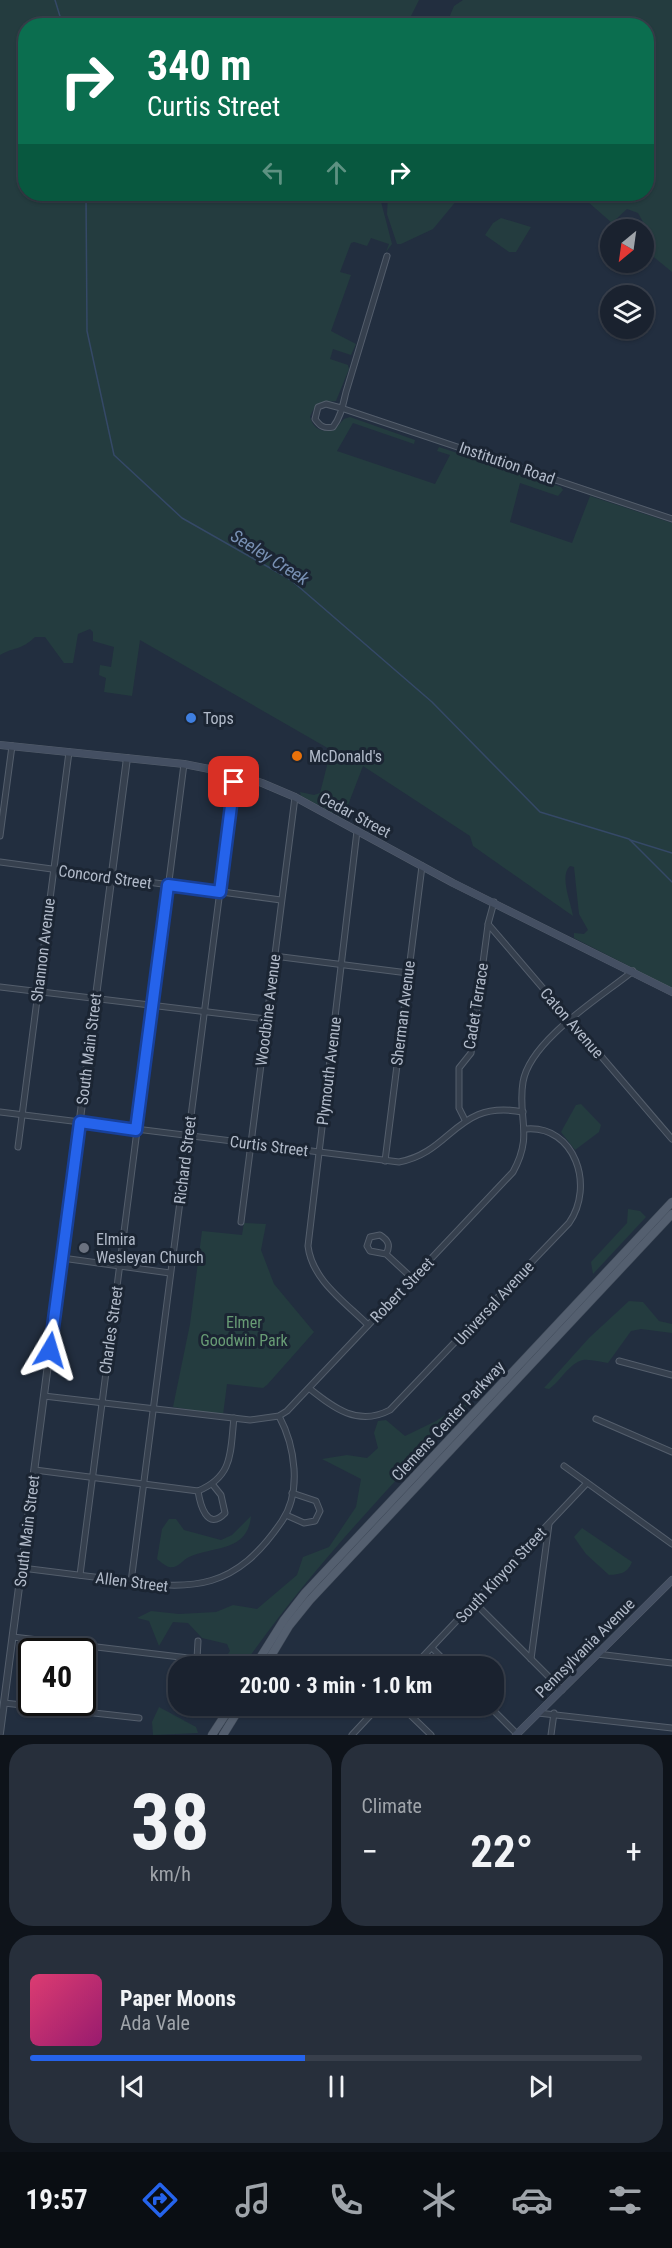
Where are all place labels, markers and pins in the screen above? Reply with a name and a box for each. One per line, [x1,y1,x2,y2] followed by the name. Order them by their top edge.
[203,709,234,728] place label: Tops
[184,711,198,725] marker: Tops
[309,747,382,766] place label: McDonald's
[290,749,304,763] marker: McDonald's
[208,756,259,807] pin
[96,1230,204,1267] place label: Elmira Wesleyan Church
[77,1241,91,1255] marker: Elmira Wesleyan Church

